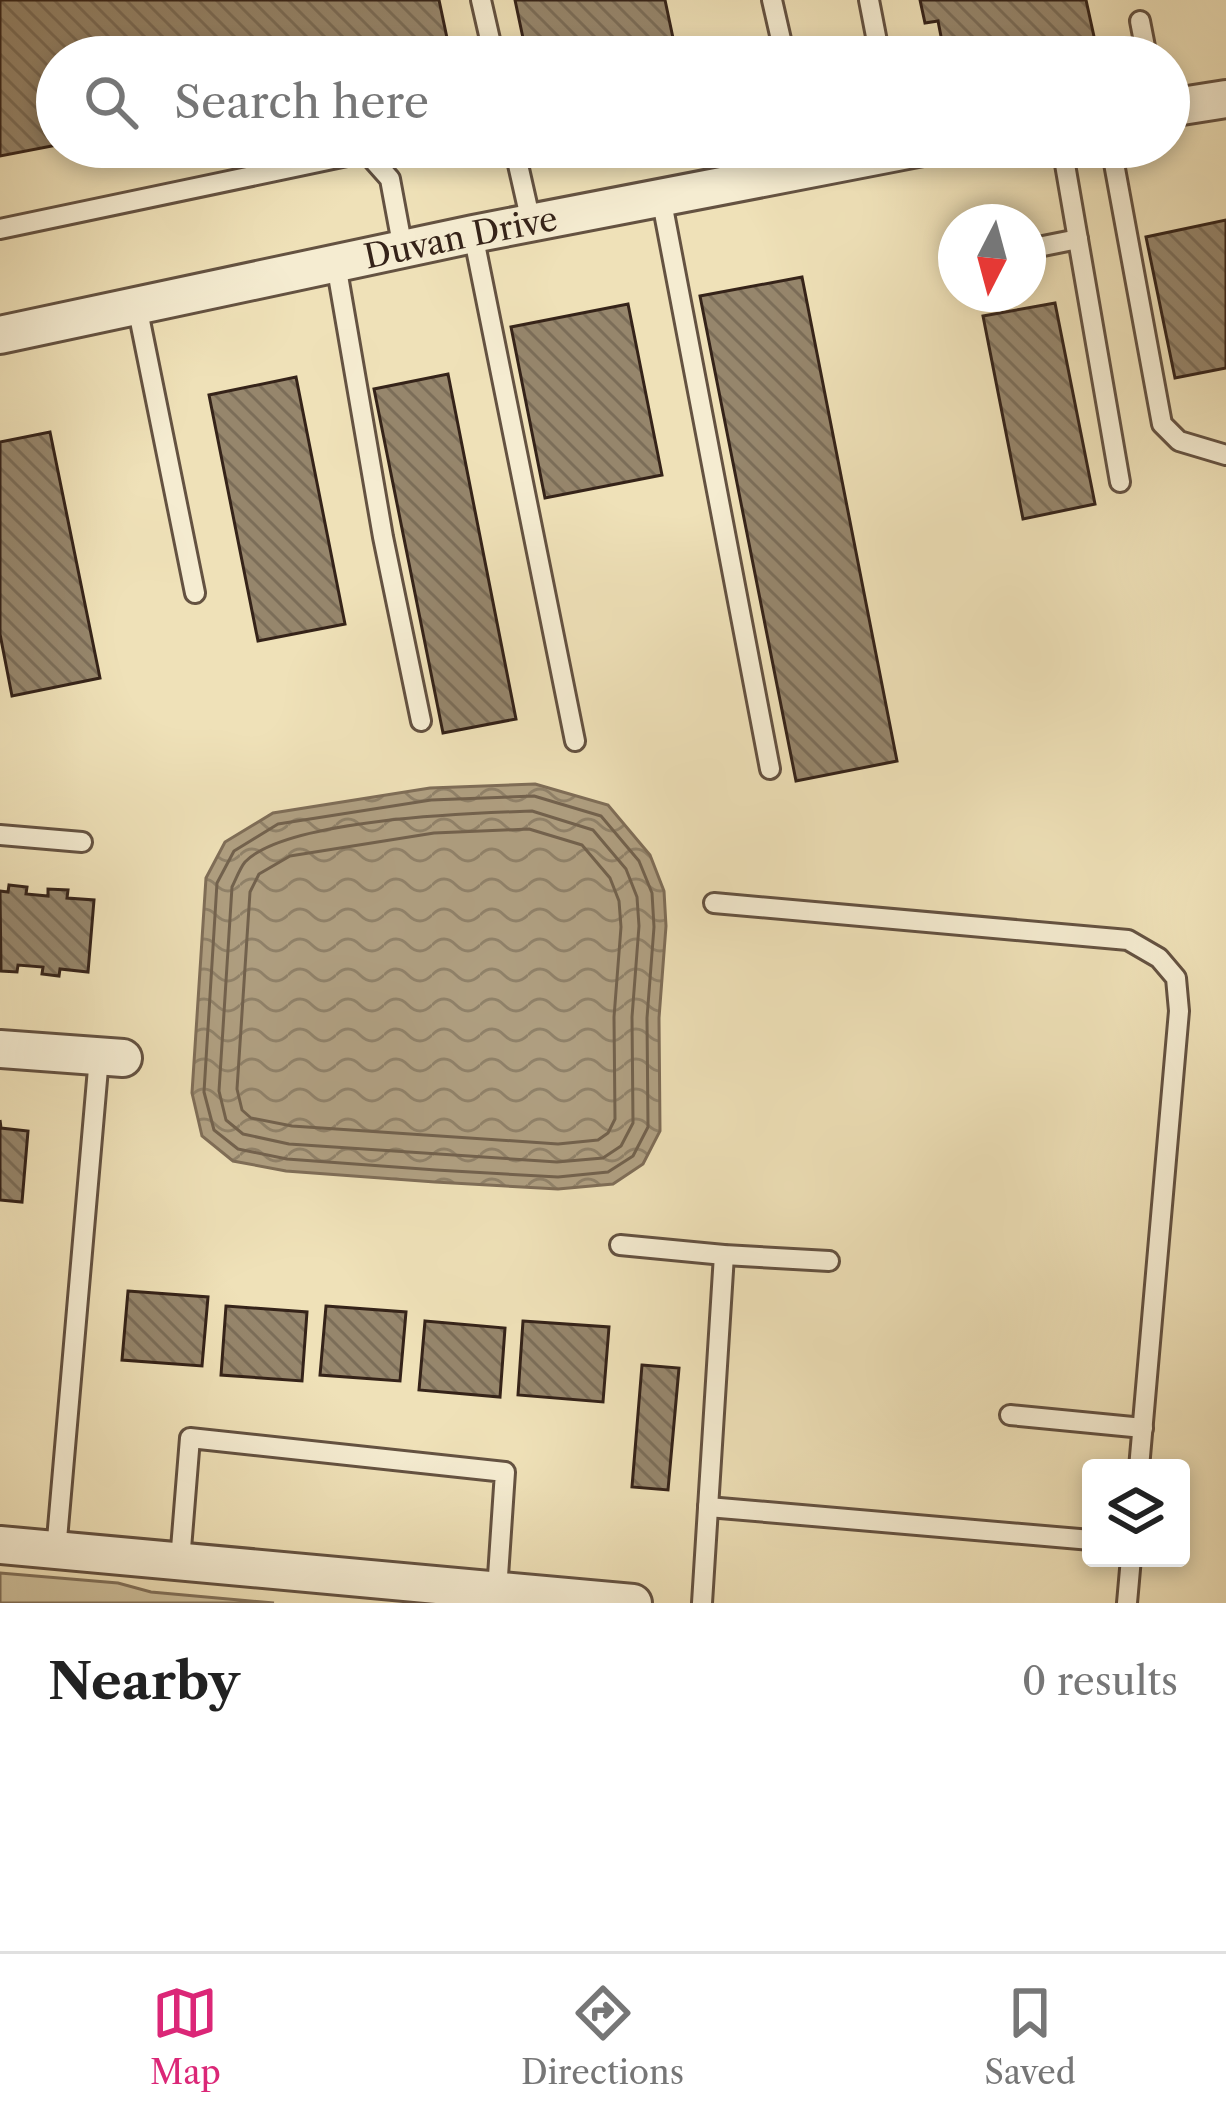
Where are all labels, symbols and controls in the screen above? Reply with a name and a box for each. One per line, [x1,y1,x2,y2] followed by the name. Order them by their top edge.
[36,36,1190,168] search box
[78,69,144,135] icon: search
[174,74,429,130] text: Search here
[360,198,561,278] street label: Duvan Drive
[938,204,1046,312] north arrow
[1082,1459,1190,1567] map controls
[1082,1459,1190,1567] button: layers
[48,1650,240,1712] text: Nearby
[1022,1657,1178,1705] text: 0 results
[150,1980,221,2093] tab: Map
[521,1980,684,2093] tab: Directions
[984,1980,1076,2093] tab: Saved

